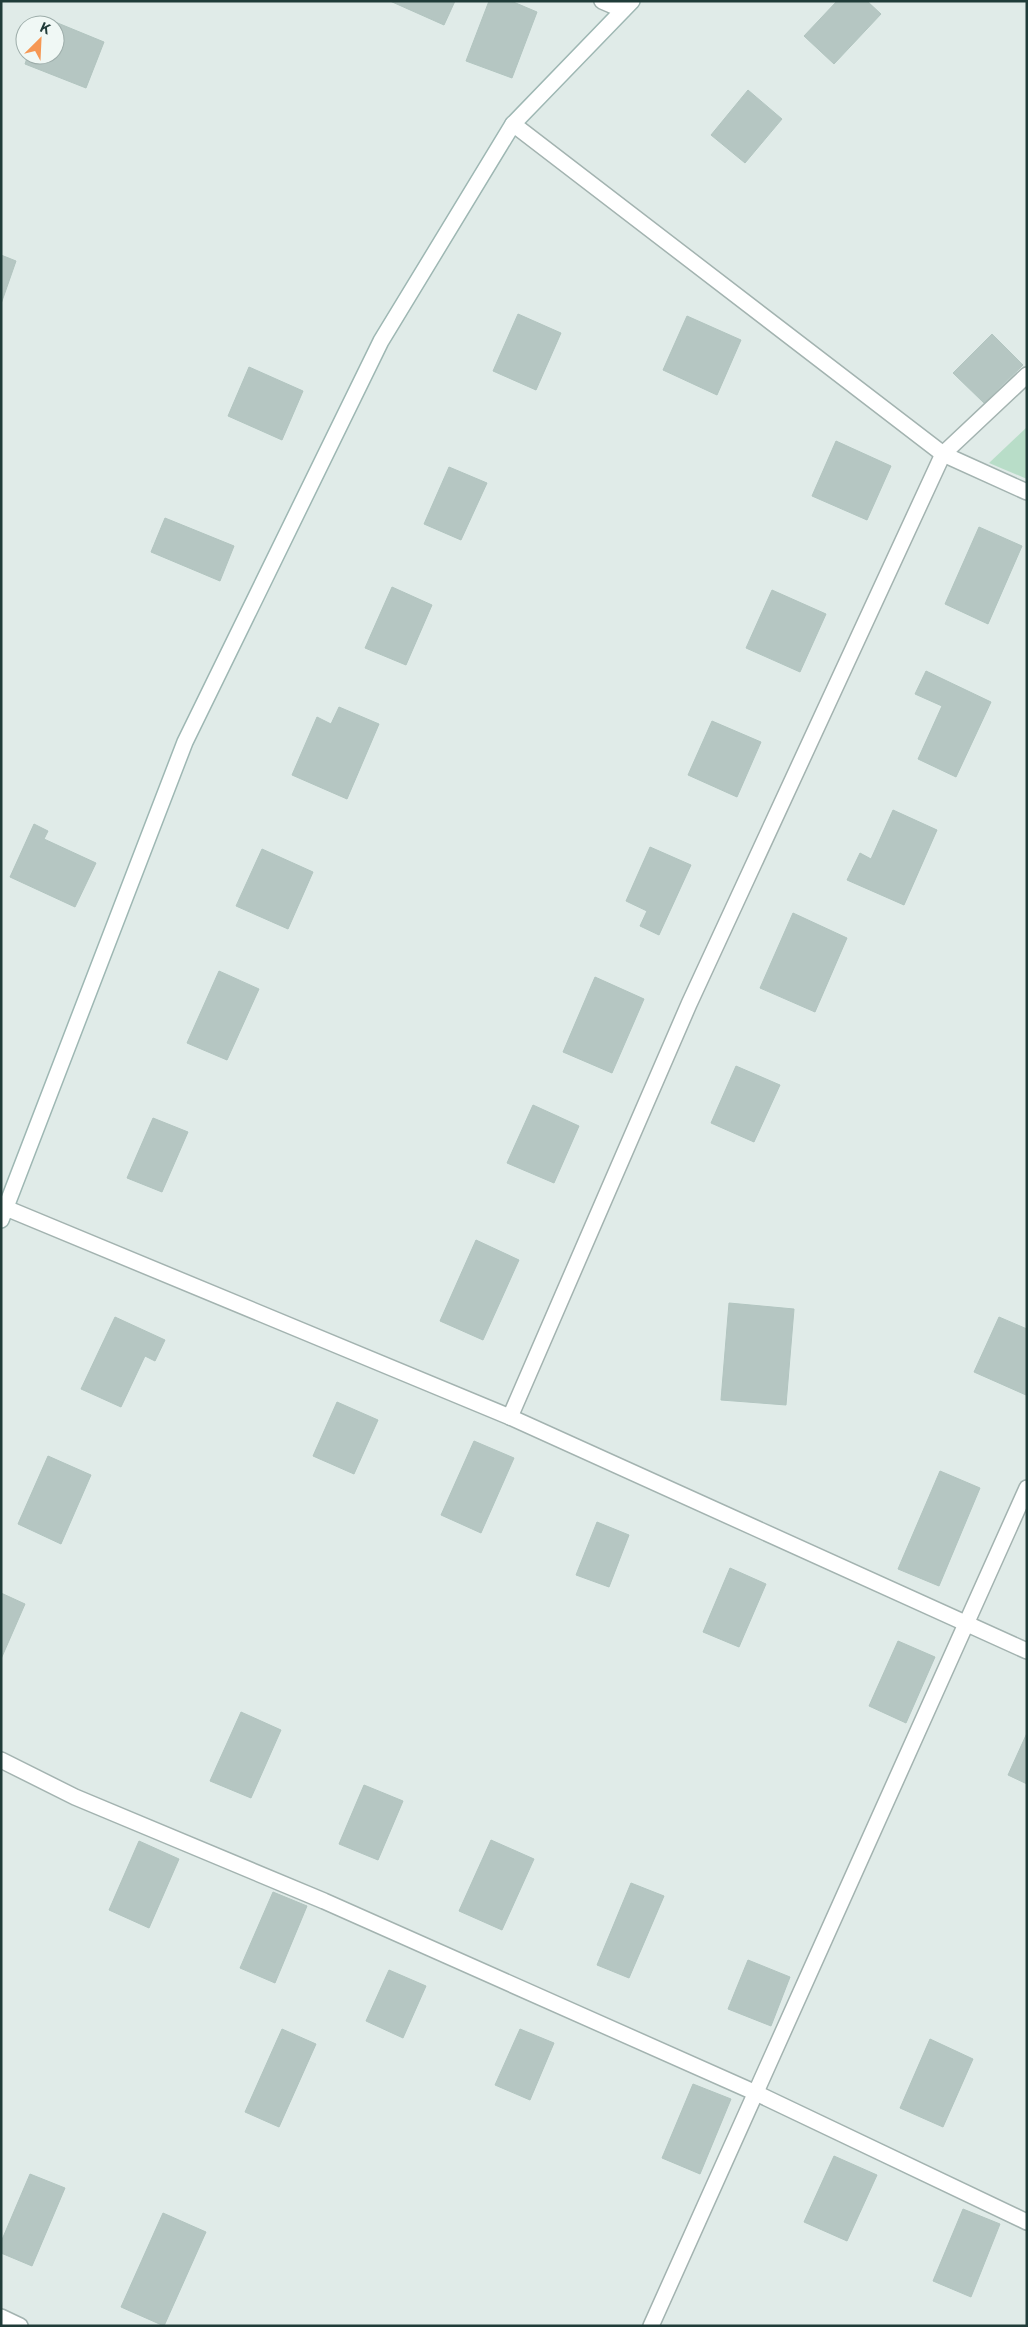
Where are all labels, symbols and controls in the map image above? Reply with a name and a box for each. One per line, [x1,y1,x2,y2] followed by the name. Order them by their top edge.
[15,15,65,65] north arrow
[37,19,53,37] text: K

